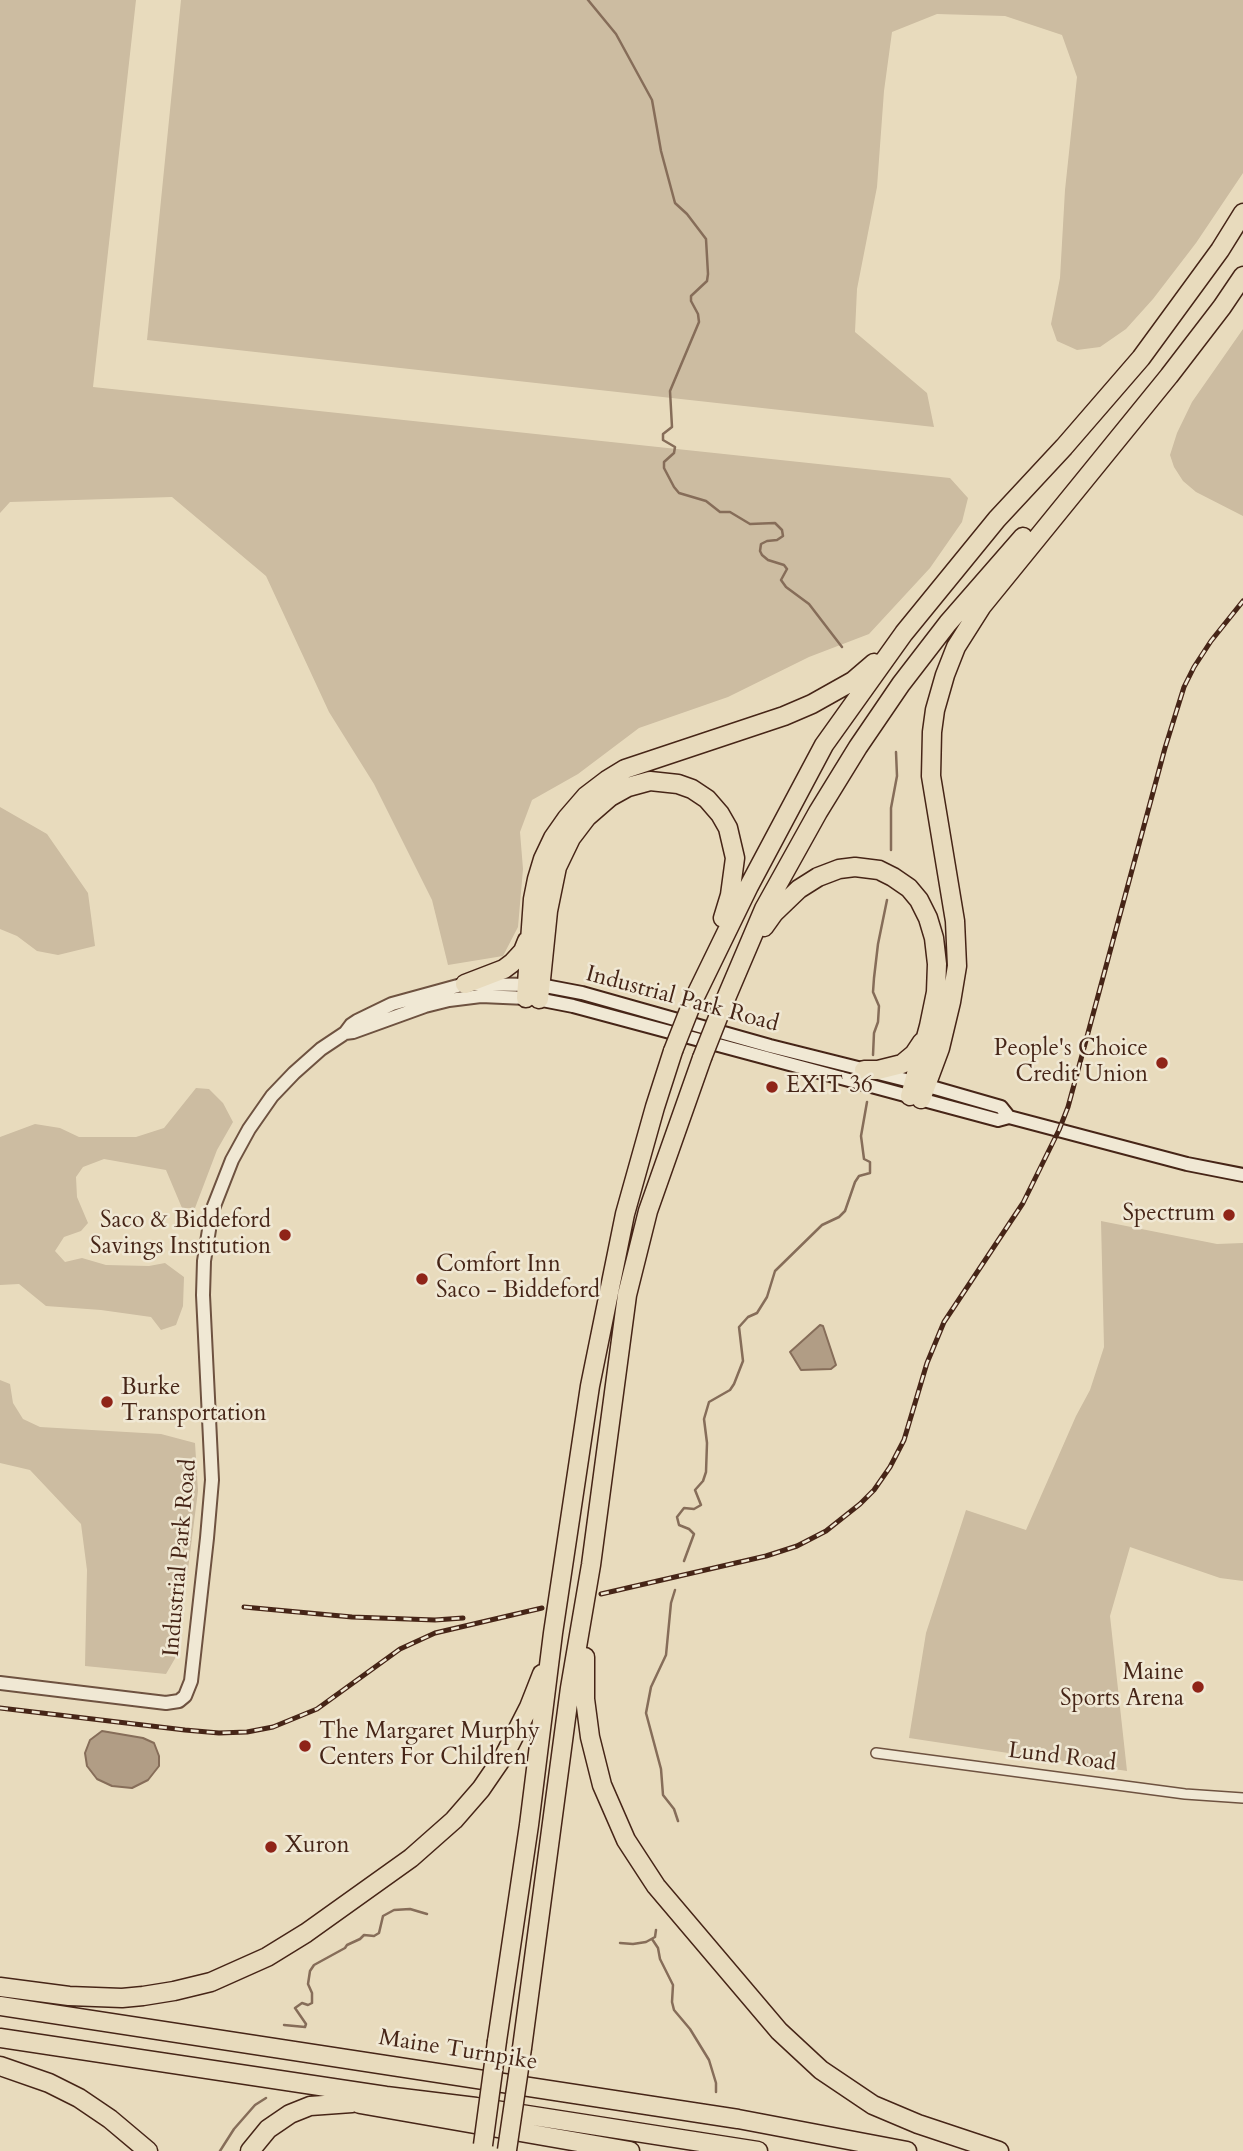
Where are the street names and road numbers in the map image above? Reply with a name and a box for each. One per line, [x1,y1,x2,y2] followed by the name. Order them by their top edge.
[583,961,781,1039] street label: Industrial Park Road
[159,1458,203,1658] street label: Industrial Park Road
[1006,1738,1118,1778] street label: Lund Road
[377,2025,539,2077] street label: Maine Turnpike

